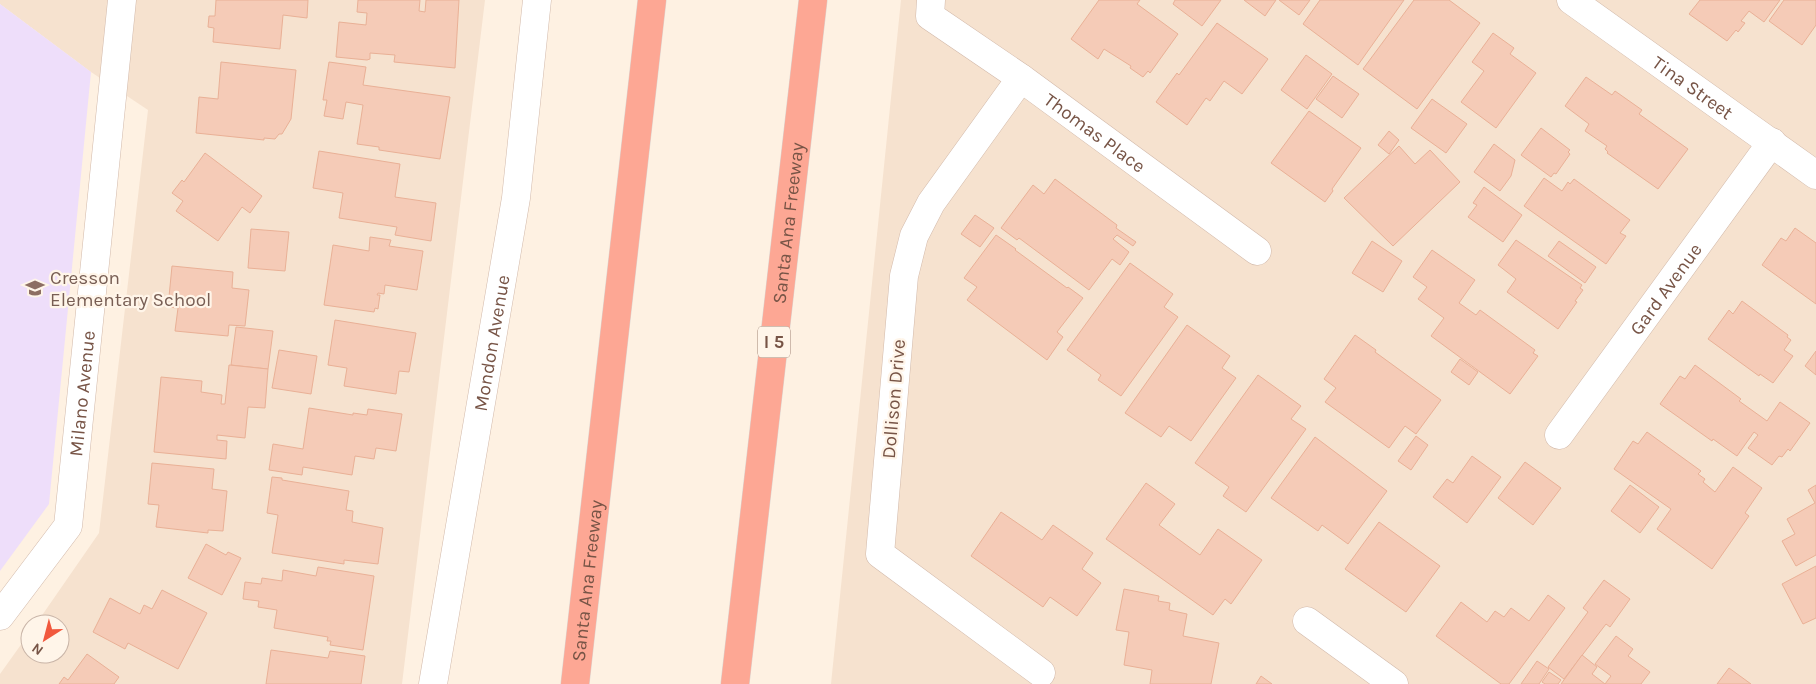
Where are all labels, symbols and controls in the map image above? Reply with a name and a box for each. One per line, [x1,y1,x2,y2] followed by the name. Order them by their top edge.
[1648,52,1737,124] street label: Tina Street
[1040,89,1149,177] street label: Thomas Place
[768,141,809,305] street label: Santa Ana Freeway
[1626,239,1707,339] street label: Gard Avenue
[50,267,211,311] place label: Cresson Elementary School
[470,273,515,413] street label: Mondon Avenue
[24,277,46,299] school or university icon: Cresson Elementary School
[758,327,790,358] road number: I 5
[65,330,100,458] street label: Milano Avenue
[878,338,910,460] street label: Dollison Drive
[568,499,608,663] street label: Santa Ana Freeway
[20,614,70,664] north arrow
[29,639,47,659] text: N

